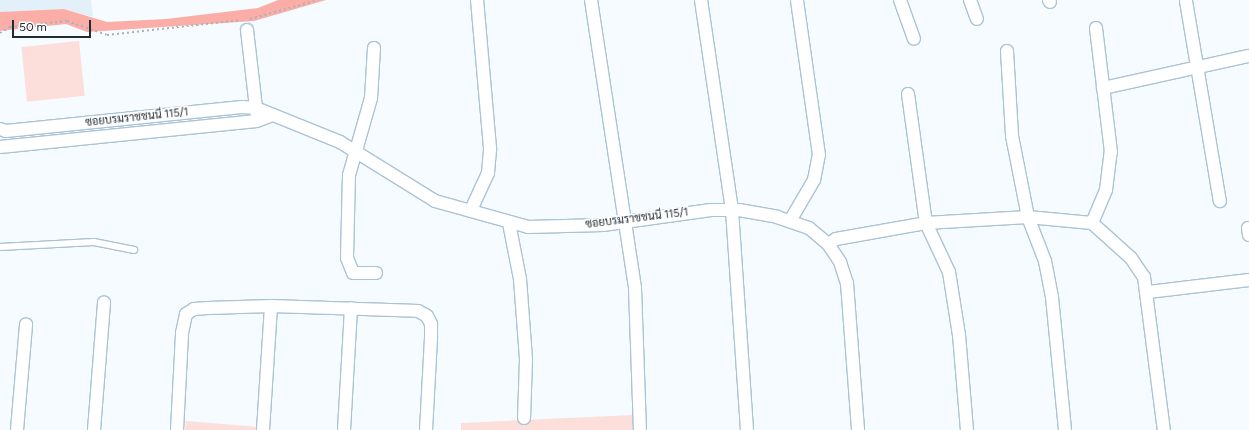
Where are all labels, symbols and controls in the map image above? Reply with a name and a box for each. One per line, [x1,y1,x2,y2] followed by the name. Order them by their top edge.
[14,12,93,38] scale bar
[19,20,47,34] text: 50 m
[85,106,189,130] street label: ซอยบรมราชชนนี 115/1
[585,206,689,232] street label: ซอยบรมราชชนนี 115/1

